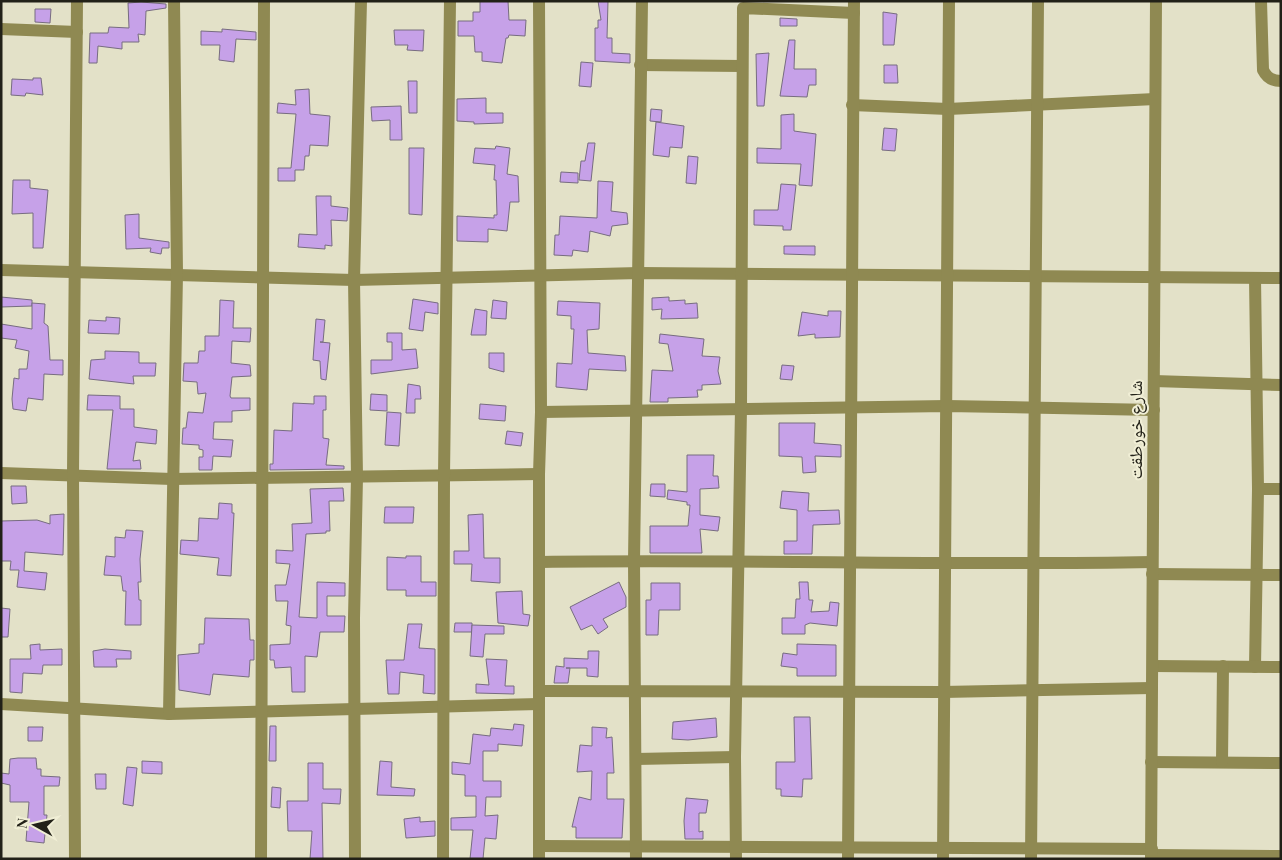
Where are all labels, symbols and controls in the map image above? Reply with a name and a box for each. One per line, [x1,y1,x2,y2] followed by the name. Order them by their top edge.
[1123,380,1147,480] street label: شارع خورطقت
[10,800,60,850] north arrow
[12,817,32,829] text: N

